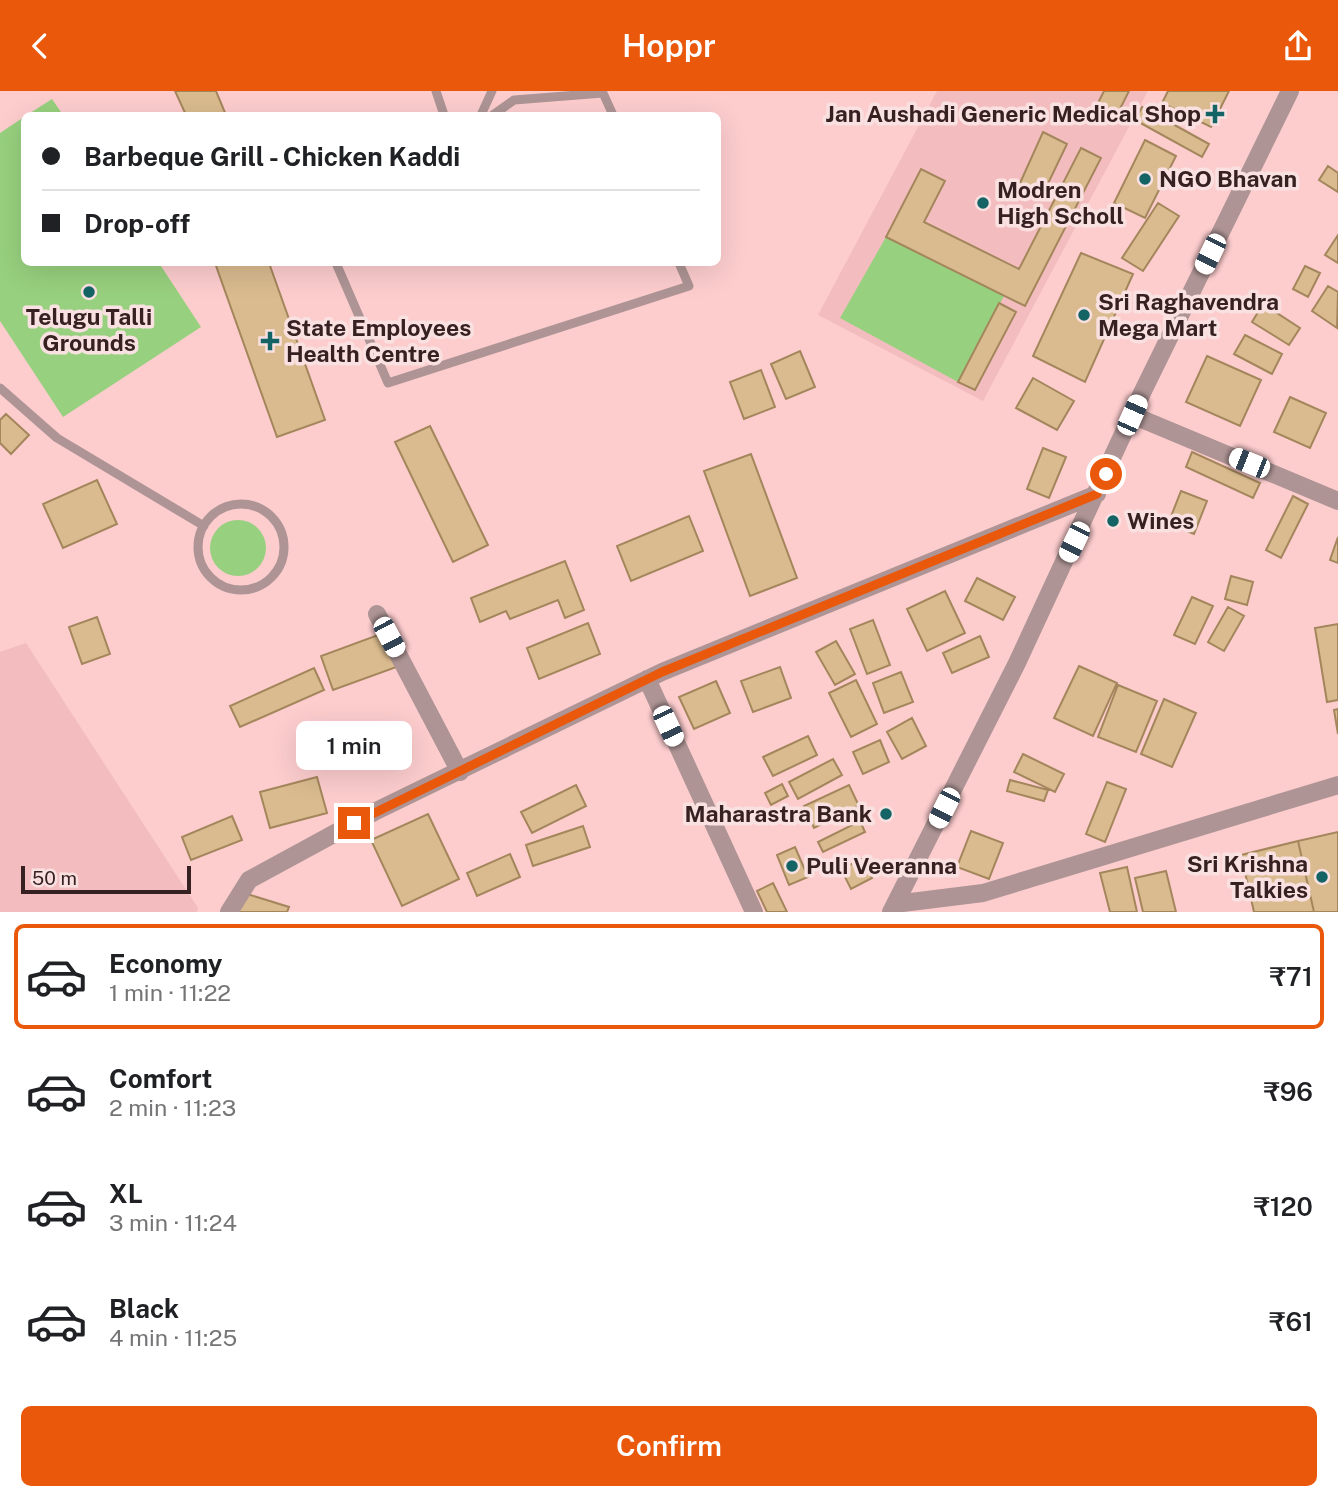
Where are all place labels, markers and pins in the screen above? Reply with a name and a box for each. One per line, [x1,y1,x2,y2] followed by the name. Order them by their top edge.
[825,100,1201,127] place label: Jan Aushadi Generic Medical Shop
[1207,106,1223,122] marker: Jan Aushadi Generic Medical Shop
[1159,165,1297,192] place label: NGO Bhavan
[1137,171,1153,187] marker: NGO Bhavan
[997,176,1124,229] place label: Modren High Scholl
[975,195,991,211] marker: Modren High Scholl
[81,284,97,300] marker: Telugu Talli Grounds
[1098,288,1279,341] place label: Sri Raghavendra Mega Mart
[26,303,152,356] place label: Telugu Talli Grounds
[1076,307,1092,323] marker: Sri Raghavendra Mega Mart
[286,314,471,367] place label: State Employees Health Centre
[260,331,280,351] marker: State Employees Health Centre
[1127,507,1194,534] place label: Wines
[1105,513,1121,529] marker: Wines
[684,800,872,827] place label: Maharastra Bank
[878,806,894,822] marker: Maharastra Bank
[1187,850,1308,903] place label: Sri Krishna Talkies
[806,852,957,879] place label: Puli Veeranna
[784,858,800,874] marker: Puli Veeranna
[1314,869,1330,885] marker: Sri Krishna Talkies

